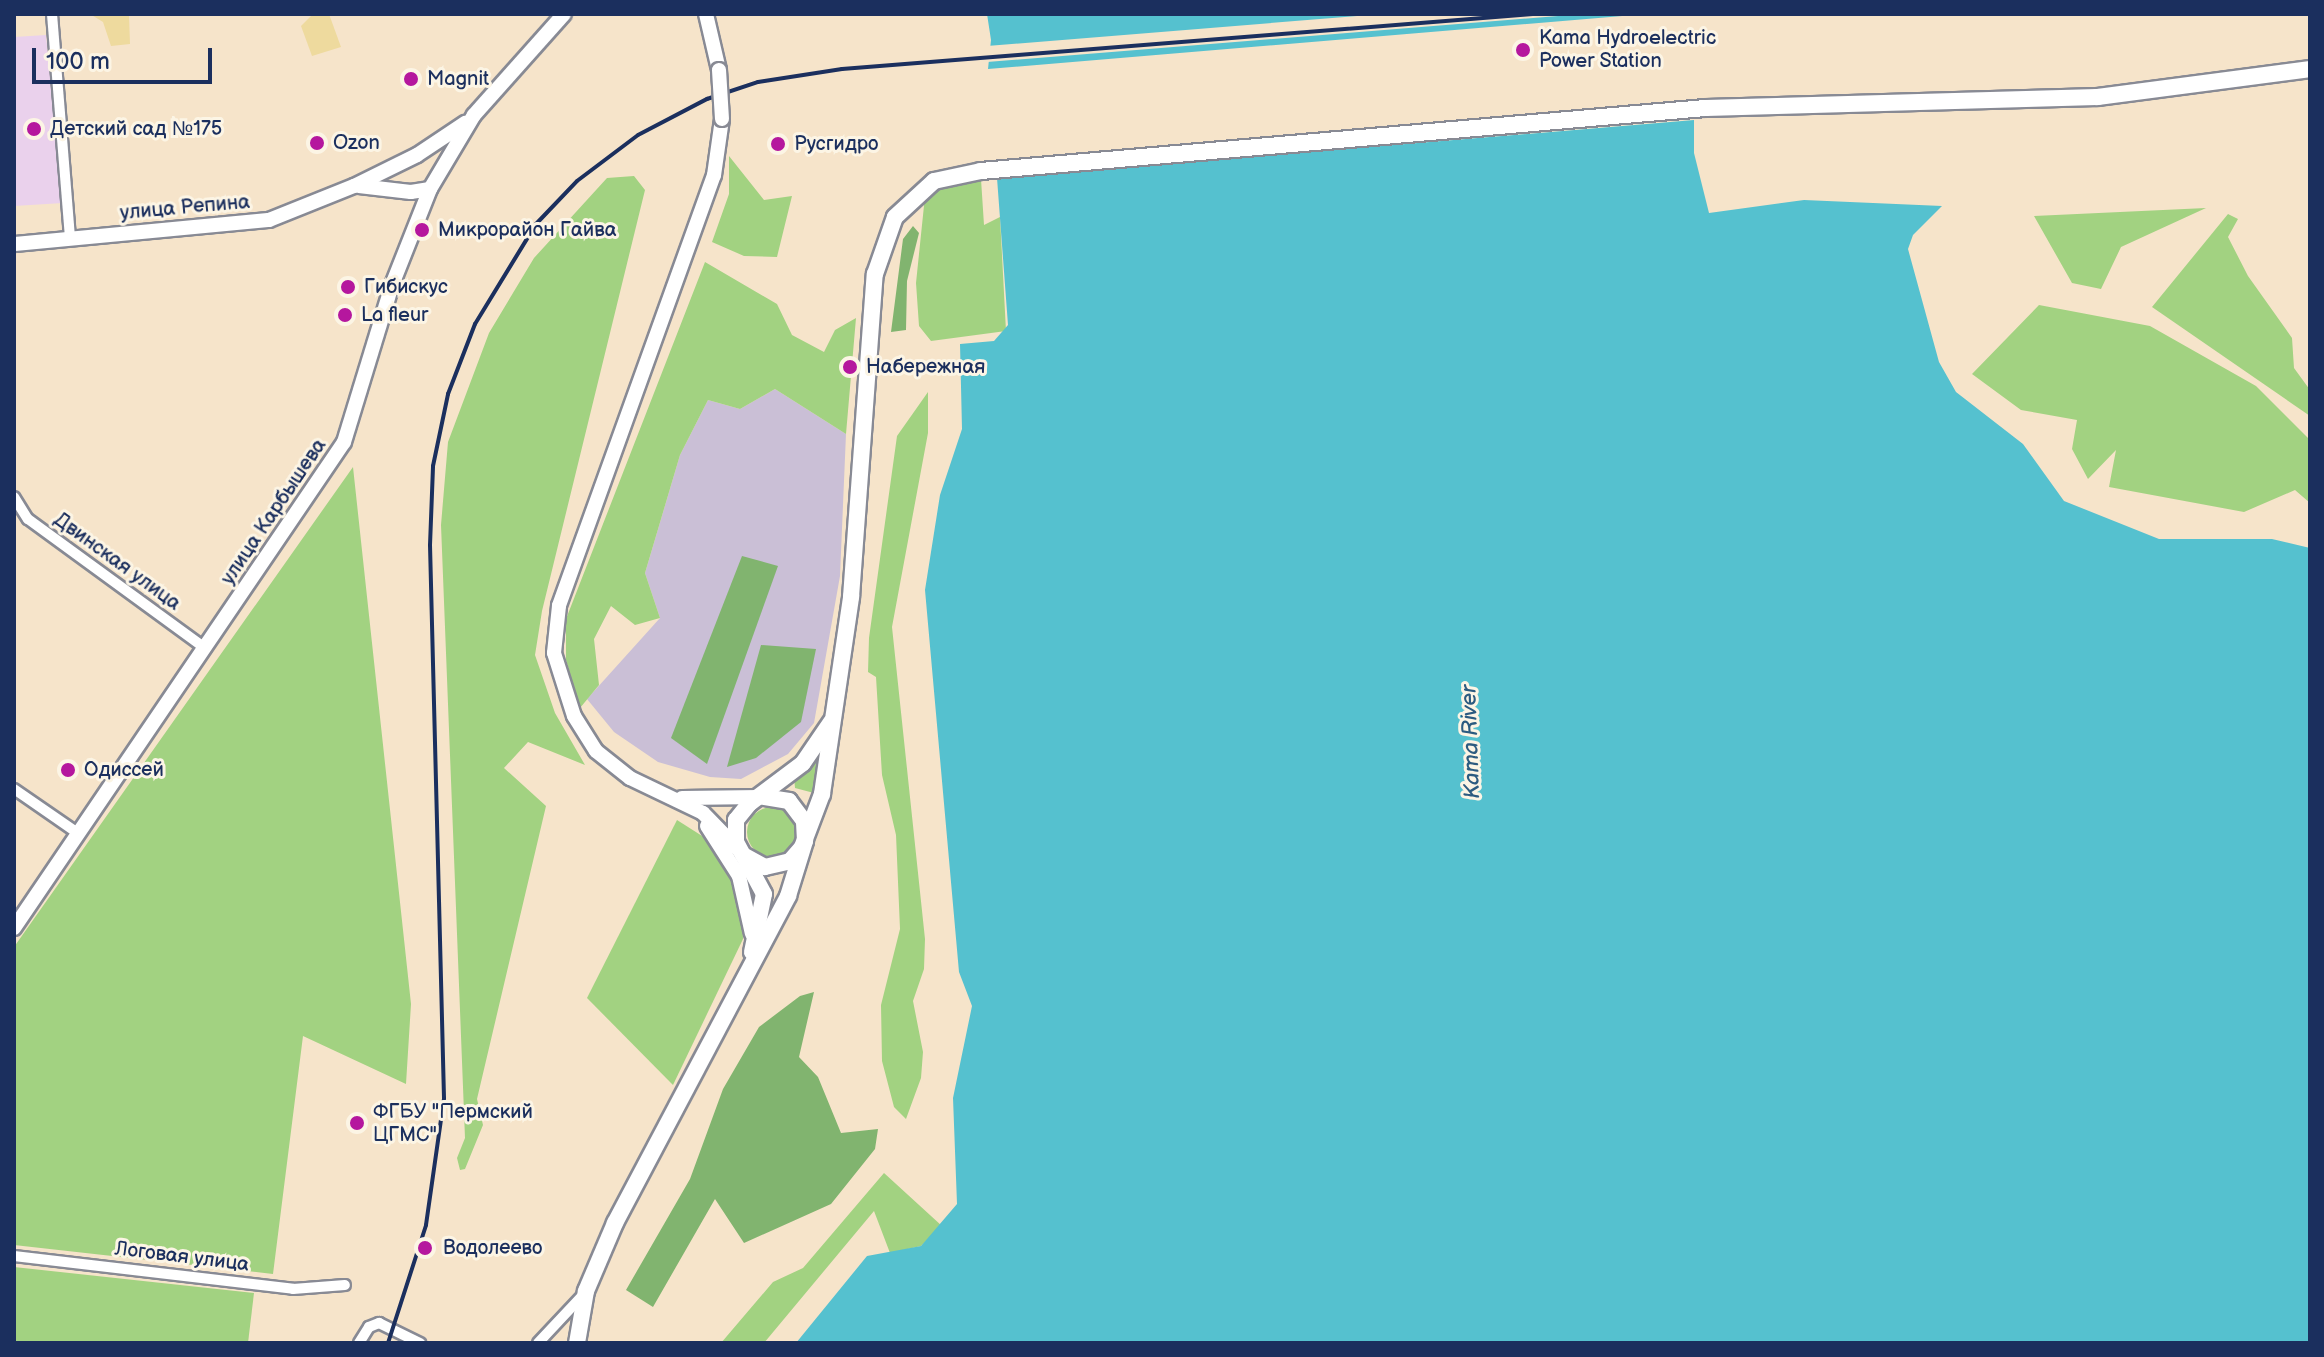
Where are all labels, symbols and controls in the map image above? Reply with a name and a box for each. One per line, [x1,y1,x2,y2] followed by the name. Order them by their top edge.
[1539,26,1716,73] place label: Kama Hydroelectric Power Station
[36,32,216,82] scale bar
[1514,41,1532,59] marker: Kama Hydroelectric Power Station
[46,47,110,76] text: 100 m
[427,67,489,91] place label: Magnit
[402,70,420,88] marker: Magnit
[50,117,222,141] place label: Детский сад №175
[25,120,43,138] marker: Детский сад №175
[333,131,380,155] place label: Ozon
[794,132,879,156] place label: Русгидро
[308,134,326,152] marker: Ozon
[769,135,787,153] marker: Русгидро
[119,190,251,226] street label: улица Репина
[438,218,616,242] place label: Микрорайон Гайва
[413,221,431,239] marker: Микрорайон Гайва
[364,275,448,299] place label: Гибискус
[339,278,357,296] marker: Гибискус
[361,303,428,327] place label: La fleur
[336,306,354,324] marker: La fleur
[866,355,985,379] place label: Набережная
[841,358,859,376] marker: Набережная
[216,434,332,590] street label: улица Карбышева
[49,508,185,616] street label: Двинская улица
[1456,685,1486,799] water label: Kama River
[84,758,164,782] place label: Одиссей
[59,761,77,779] marker: Одиссей
[373,1100,533,1147] place label: ФГБУ "Пермский ЦГМС"
[348,1114,366,1132] marker: ФГБУ "Пермский ЦГМС"
[443,1236,543,1260] place label: Водолеево
[114,1237,250,1277] street label: Логовая улица
[414,1237,436,1259] marker: Водолеево

